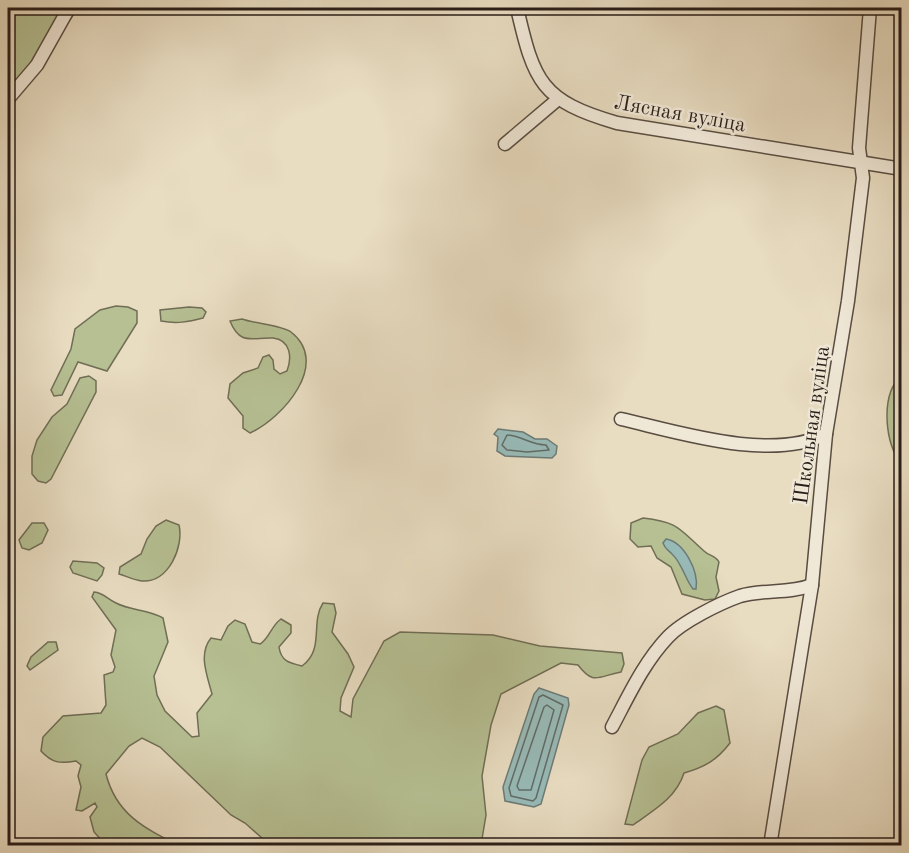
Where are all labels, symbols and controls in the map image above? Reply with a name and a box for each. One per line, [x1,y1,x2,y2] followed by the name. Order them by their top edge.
[612,93,747,136] street label: Лясная вуліца
[791,344,834,506] street label: Школьная вуліца

